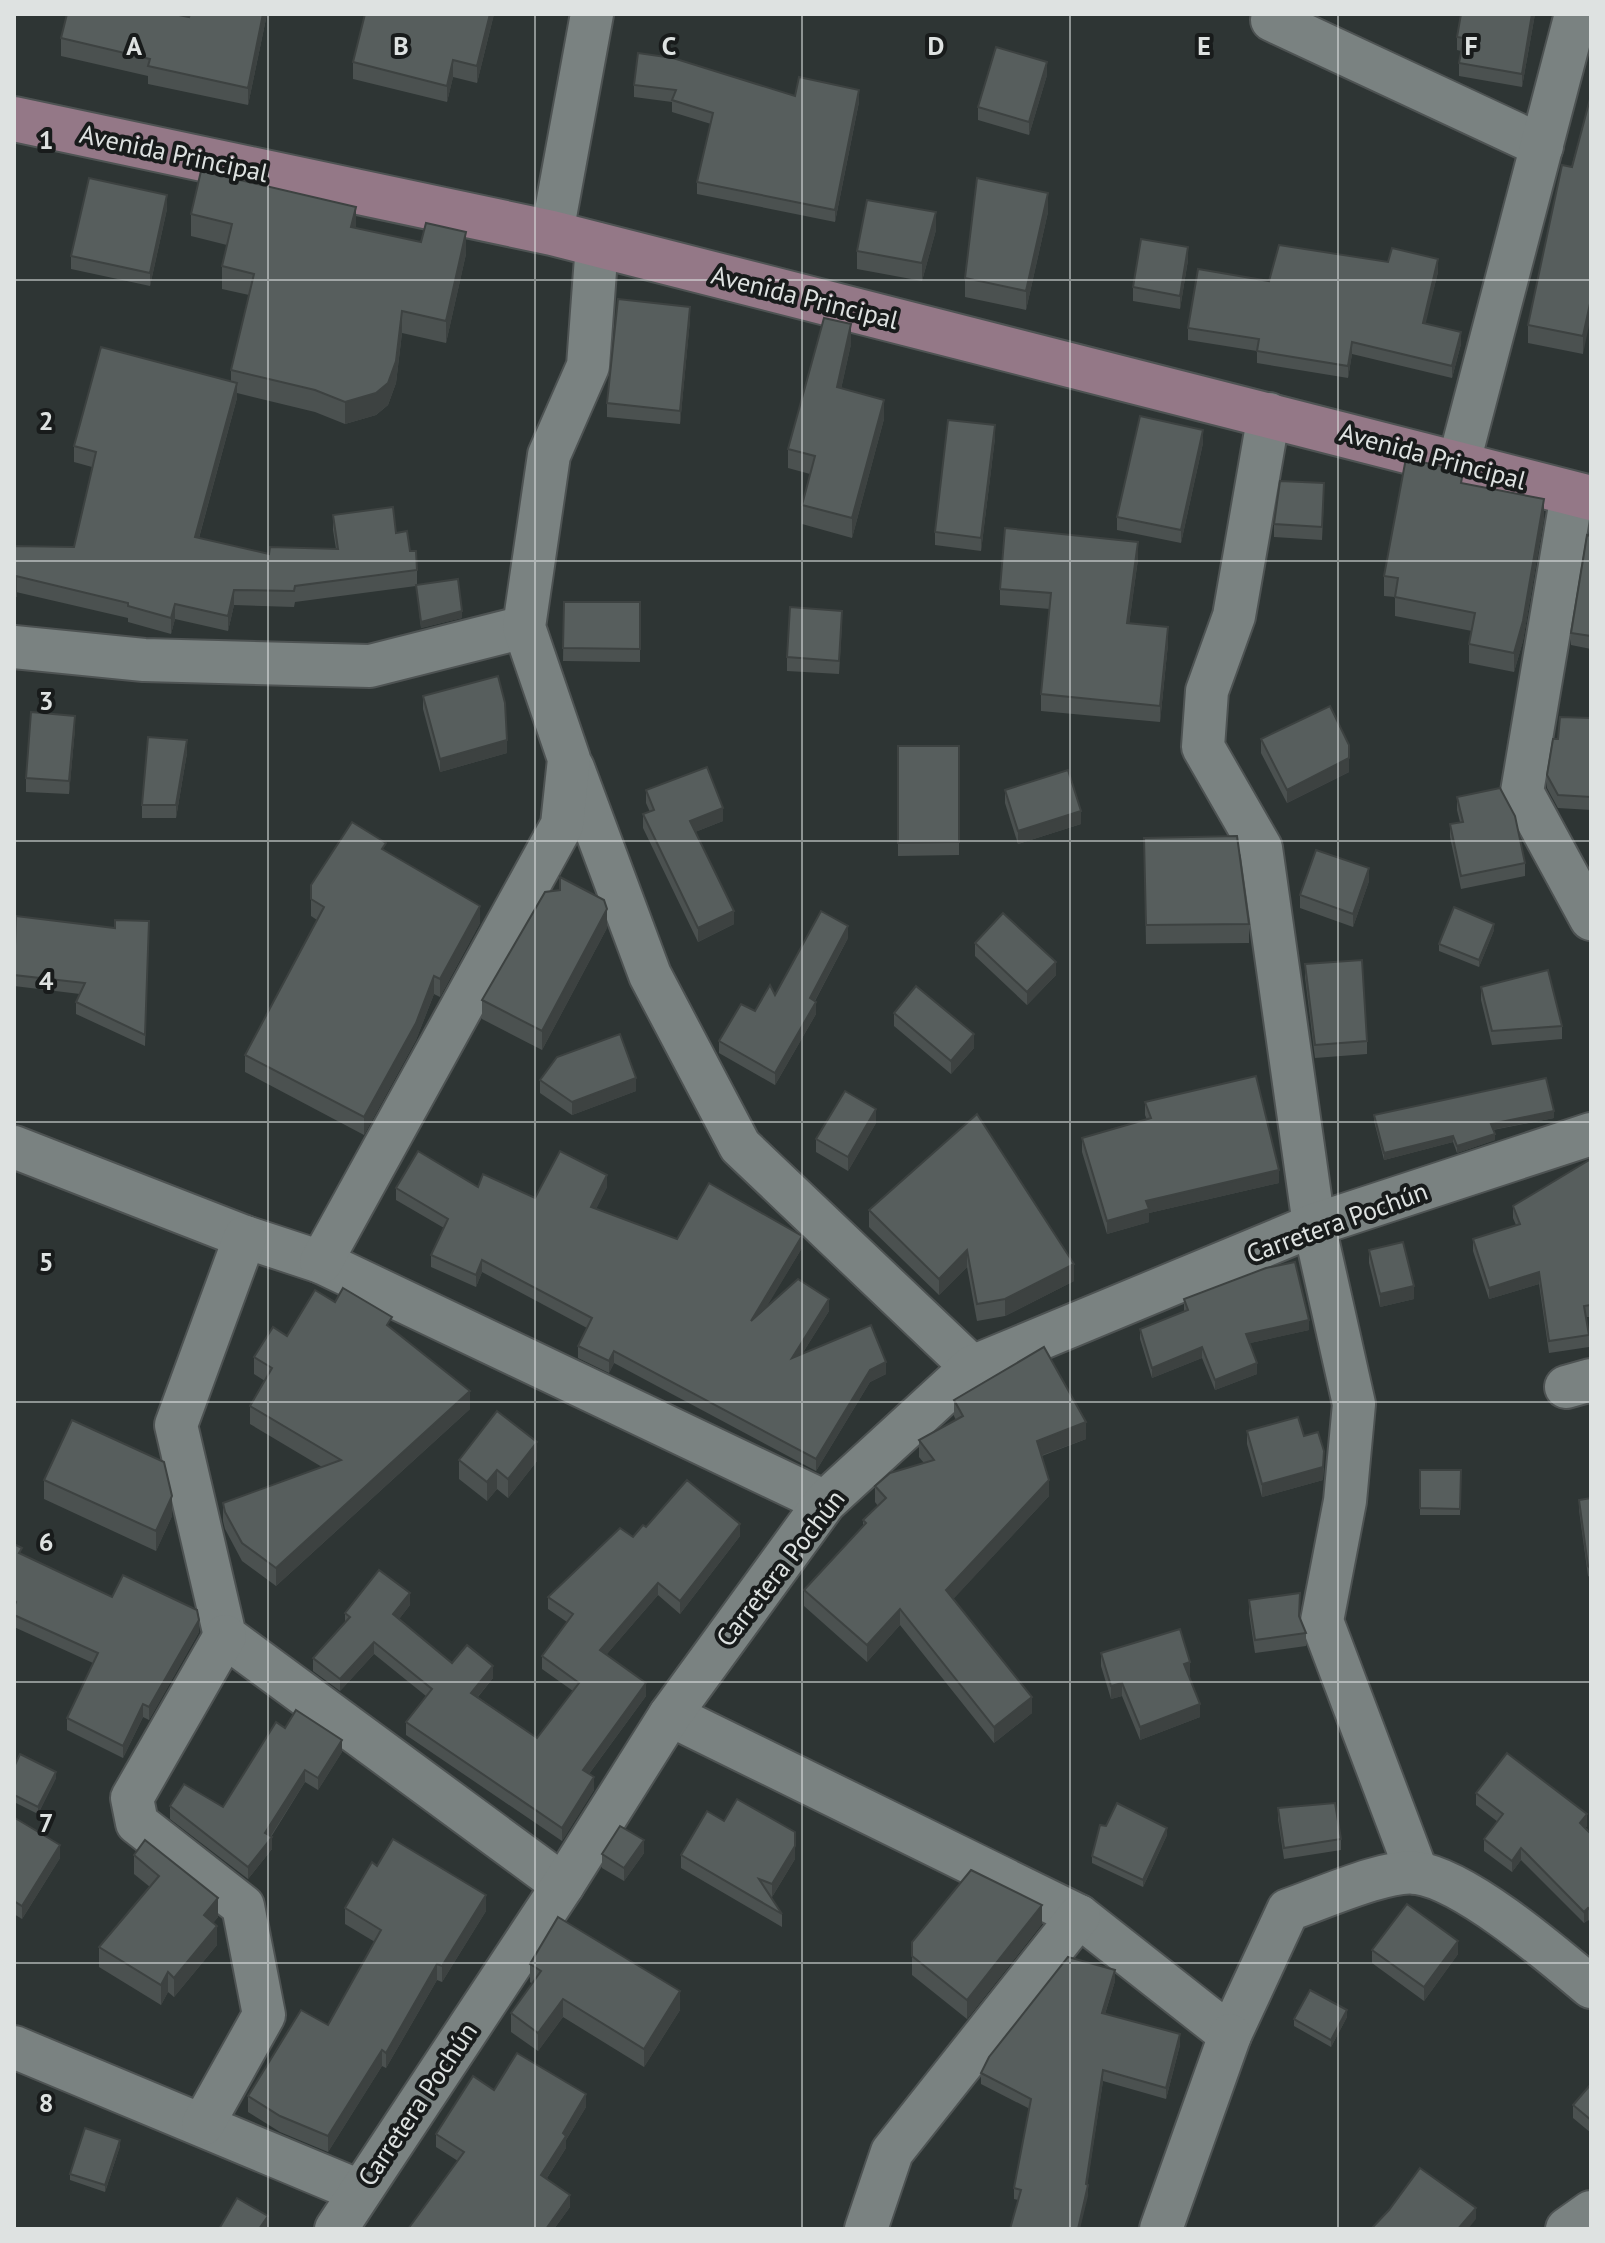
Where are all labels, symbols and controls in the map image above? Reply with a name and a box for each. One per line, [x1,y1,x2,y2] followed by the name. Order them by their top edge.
[126,29,142,62] text: A
[393,29,409,62] text: B
[662,29,676,62] text: C
[928,29,944,62] text: D
[1197,29,1211,62] text: E
[1464,29,1478,62] text: F
[77,117,272,189] street label: Avenida Principal
[39,123,53,156] text: 1
[708,258,902,336] street label: Avenida Principal
[39,404,53,437] text: 2
[1336,415,1530,497] street label: Avenida Principal
[39,684,53,717] text: 3
[39,964,54,997] text: 4
[1242,1174,1432,1270] street label: Carretera Pochún
[39,1245,53,1278] text: 5
[708,1483,852,1653] street label: Carretera Pochún
[39,1525,53,1558] text: 6
[39,1806,53,1839] text: 7
[350,2016,484,2192] street label: Carretera Pochún
[39,2086,53,2119] text: 8

